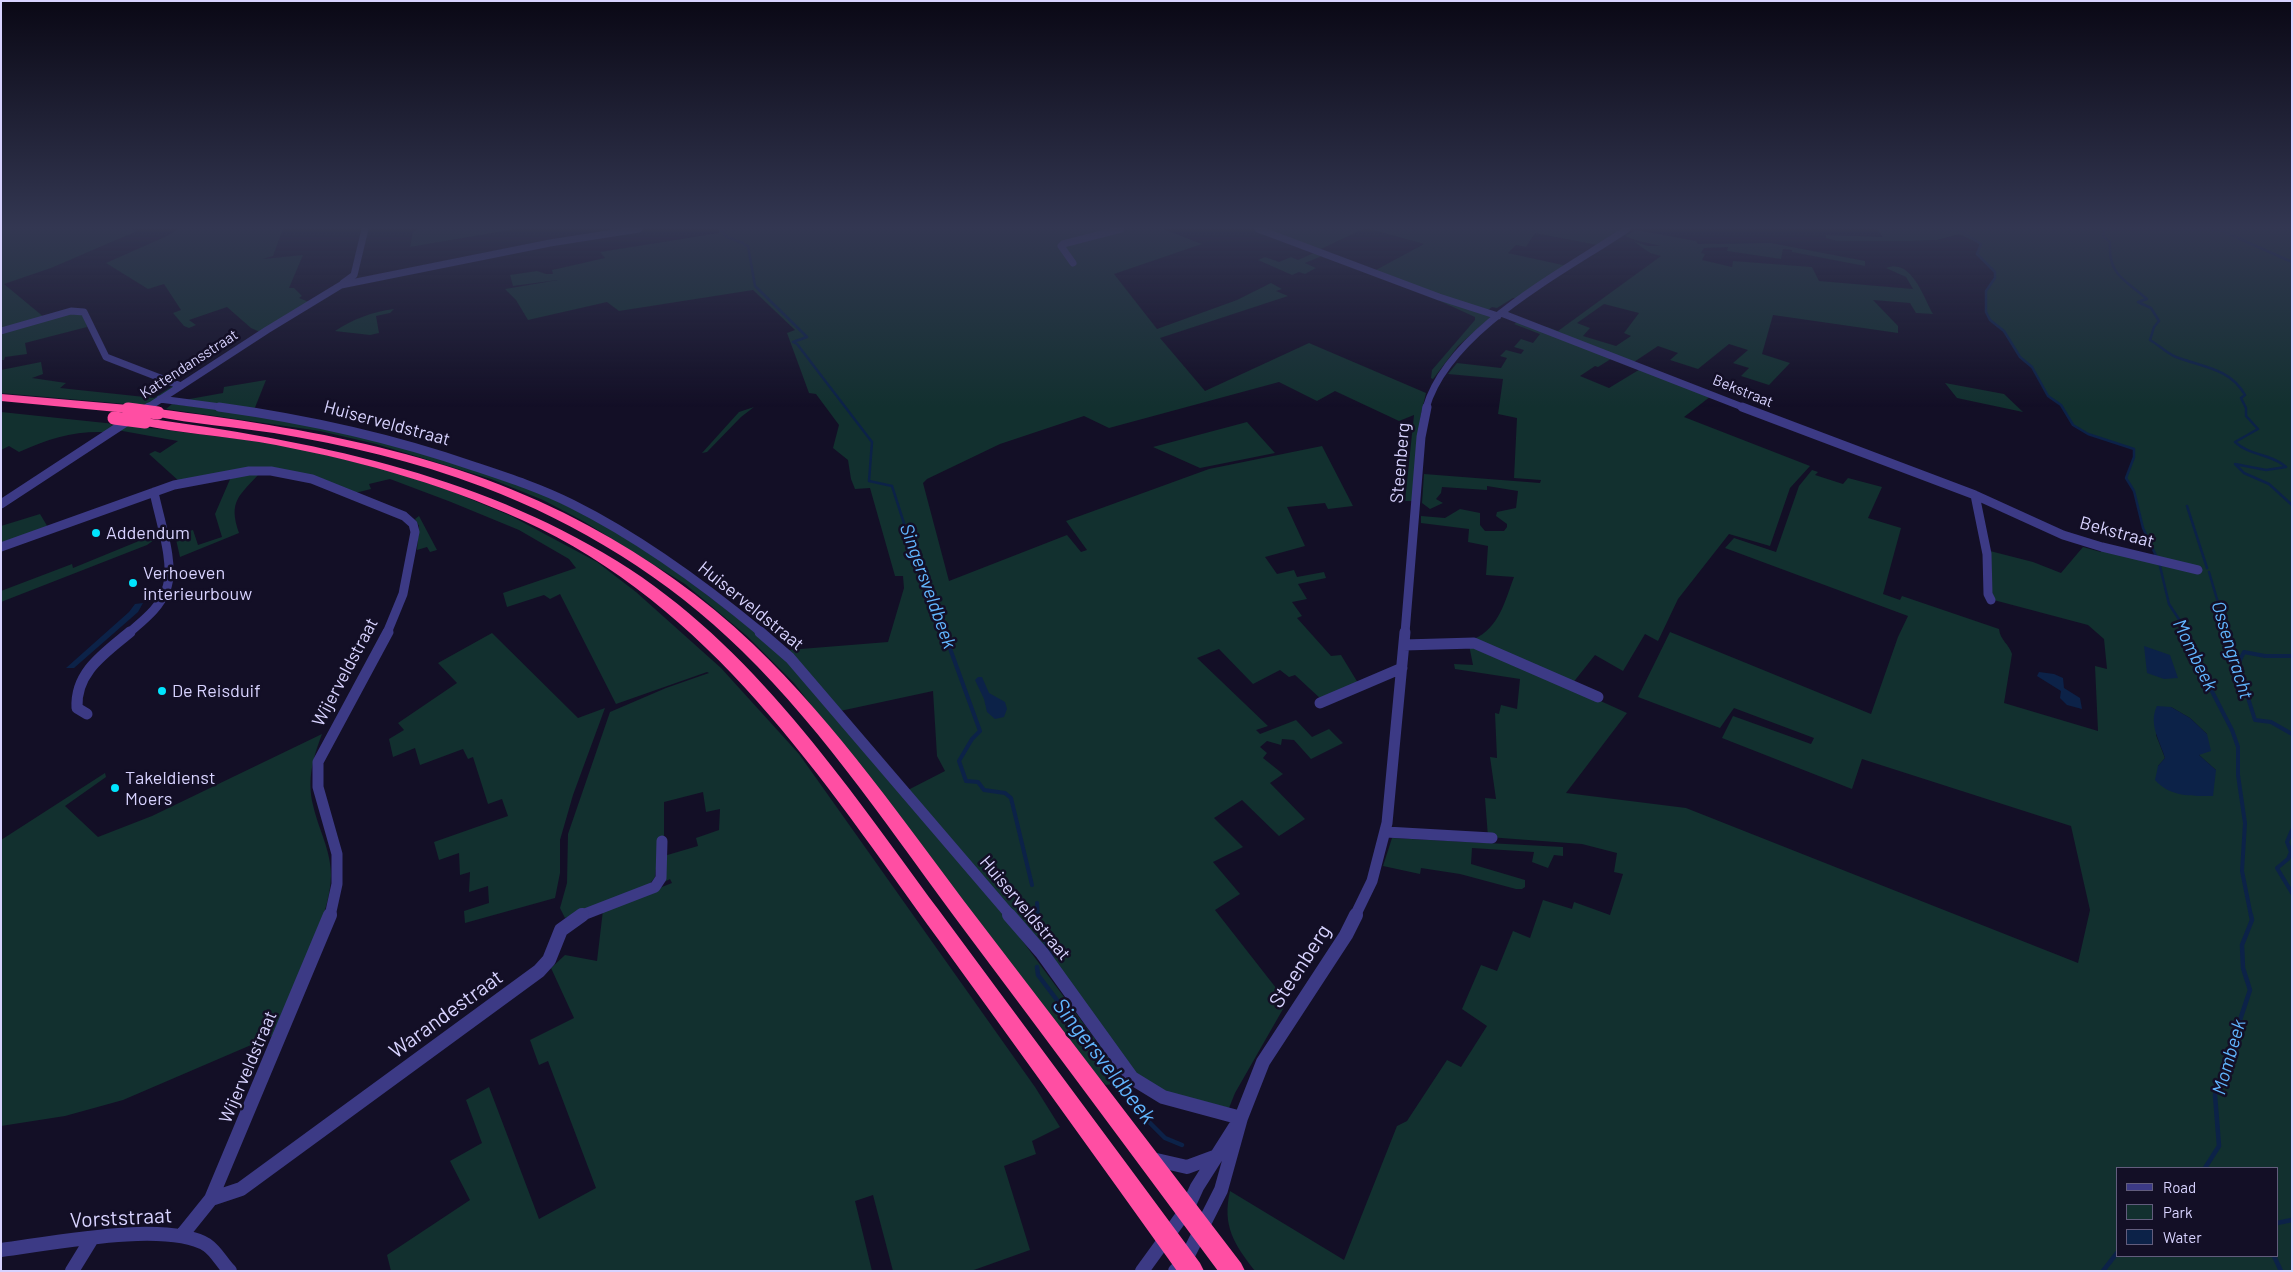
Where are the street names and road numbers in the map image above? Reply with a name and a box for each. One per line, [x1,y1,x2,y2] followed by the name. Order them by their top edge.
[137,326,241,402] street label: Kattendansstraat
[1710,371,1776,411] street label: Bekstraat
[322,396,452,450] street label: Huiserveldstraat
[1386,422,1414,504] street label: Steenberg
[2077,512,2157,552] street label: Bekstraat
[694,557,808,655] street label: Huiserveldstraat
[307,614,383,730] street label: Wijerveldstraat
[975,851,1075,965] street label: Huiserveldstraat
[1264,920,1336,1012] street label: Steenberg
[384,964,508,1064] street label: Warandestraat
[215,1008,281,1126] street label: Wijerveldstraat
[69,1203,173,1233] street label: Vorststraat

